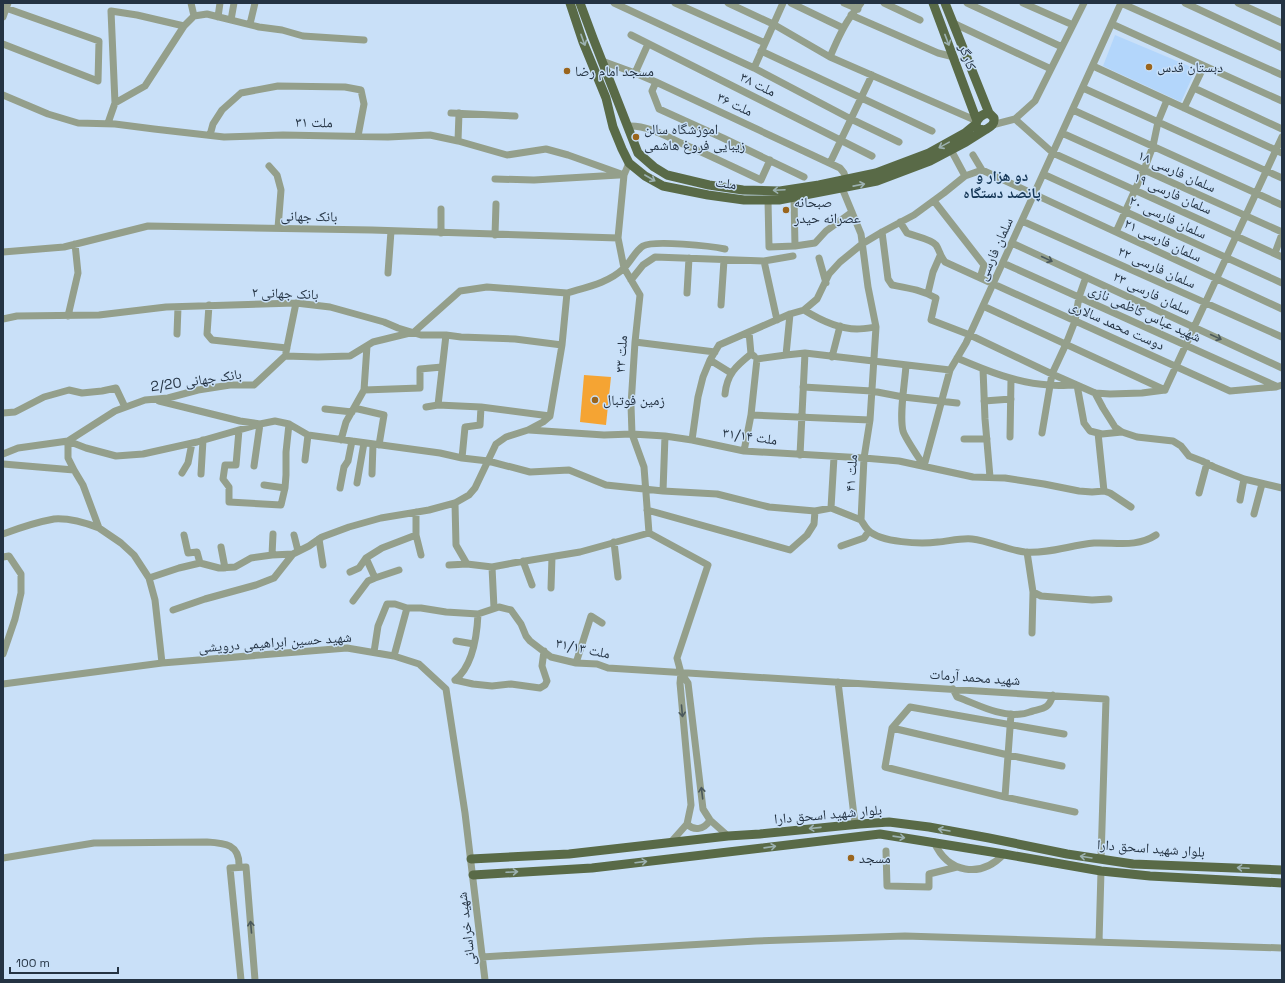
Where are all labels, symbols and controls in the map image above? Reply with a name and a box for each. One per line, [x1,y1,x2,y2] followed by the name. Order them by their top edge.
[579,33,587,45] one-way arrow
[944,33,951,46] one-way arrow
[955,41,981,73] street label: کارگر
[1157,58,1223,76] place label: دبستان قدس
[575,62,654,81] place label: مسجد امام رضا
[1144,62,1154,72] marker: دبستان قدس
[562,66,572,76] marker: مسجد امام رضا
[737,68,779,100] street label: ملت ۳۸
[714,88,756,120] street label: ملت ۳۶
[295,113,333,131] street label: ملت ۳۱
[644,120,745,155] place label: اموزشگاه سالن زیبایی فروغ هاشمی
[631,132,641,142] marker: اموزشگاه سالن زیبایی فروغ هاشمی
[938,142,950,149] one-way arrow
[1135,146,1219,196] street label: سلمان فارسی ۱۸
[963,166,1041,202] district label: دو هزار و پانصد دستگاه
[1131,168,1215,218] street label: سلمان فارسی ۱۹
[714,173,738,193] street label: ملت
[644,175,656,183] one-way arrow
[853,180,866,188] one-way arrow
[773,187,786,194] one-way arrow
[1126,191,1210,243] street label: سلمان فارسی ۲۰
[793,193,861,227] place label: صبحانه عصرانه حیدر
[781,205,791,215] marker: صبحانه عصرانه حیدر
[280,207,338,225] street label: بانک جهانی
[1121,214,1205,266] street label: سلمان فارسی ۲۱
[973,215,1017,283] street label: سلمان فارسی
[1115,242,1199,292] street label: سلمان فارسی ۲۲
[1041,256,1053,263] one-way arrow
[1110,267,1194,319] street label: سلمان فارسی ۲۳
[1086,280,1204,346] street label: شهید عباس کاظمی نازی
[251,283,319,303] street label: بانک جهانی ۲
[1067,296,1168,354] street label: دوست محمد سالاری
[1210,334,1222,341] one-way arrow
[611,335,631,373] street label: ملت ۳۳
[149,365,243,395] street label: بانک جهانی 2/20
[603,391,665,409] place label: زمین فوتبال
[590,395,600,405] marker: زمین فوتبال
[721,423,779,449] street label: ملت ۳۱/۱۴
[841,454,861,492] street label: ملت ۴۱
[198,628,352,656] street label: شهید حسین ابراهیمی درویشی
[554,633,612,663] street label: ملت ۳۱/۱۳
[929,665,1021,689] street label: شهید محمد آرمات
[679,704,686,717] one-way arrow
[698,787,705,800] one-way arrow
[773,800,883,829] street label: بلوار شهید اسحق دارا
[809,825,822,832] one-way arrow
[938,826,951,834] one-way arrow
[892,833,905,841] one-way arrow
[1096,835,1206,862] street label: بلوار شهید اسحق دارا
[763,843,776,851] one-way arrow
[859,849,891,867] place label: مسجد
[846,853,856,863] marker: مسجد
[1080,853,1093,861] one-way arrow
[634,859,647,866] one-way arrow
[1237,865,1250,872] one-way arrow
[505,869,518,876] one-way arrow
[453,891,479,967] street label: شهید خراسانی
[247,921,254,934] one-way arrow
[10,949,118,975] scale bar
[16,955,50,971] text: 100 m

